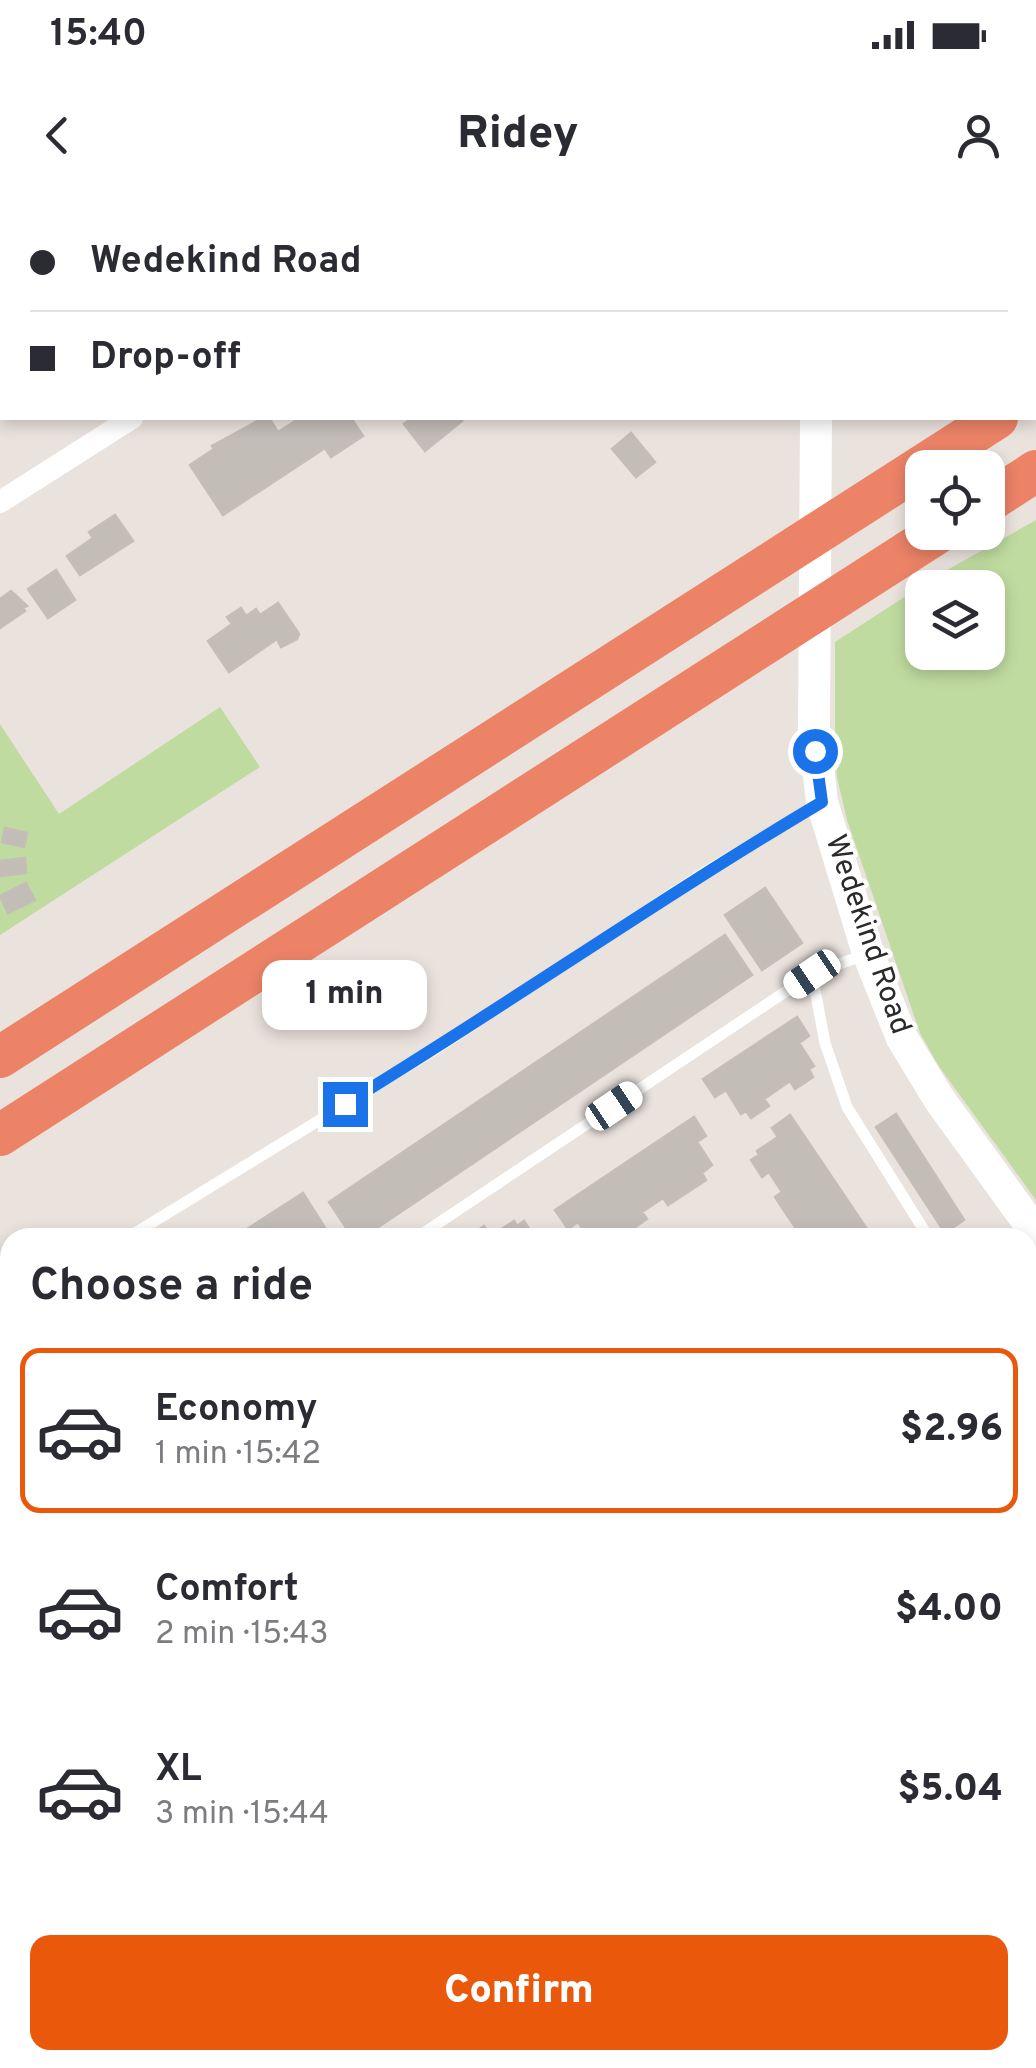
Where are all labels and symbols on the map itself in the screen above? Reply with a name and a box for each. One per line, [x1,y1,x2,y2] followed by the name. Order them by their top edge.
[793,729,838,774] route start
[816,830,918,1040] street label: Wedekind Road
[779,945,845,1003] car
[262,959,428,1029] callout: 1 min
[581,1077,647,1135] car
[323,1082,368,1127] route end

